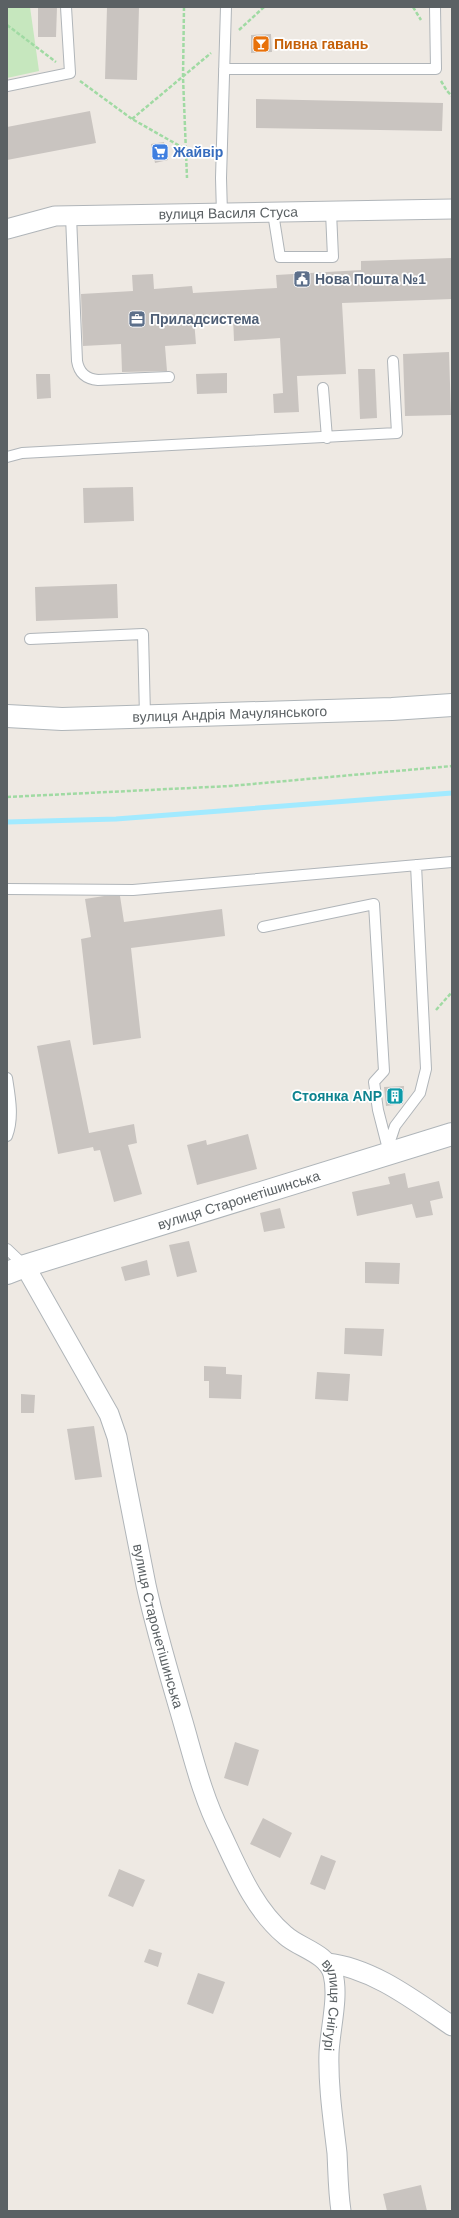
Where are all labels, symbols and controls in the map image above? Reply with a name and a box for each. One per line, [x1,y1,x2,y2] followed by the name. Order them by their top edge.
[251,34,271,54] bar icon: Пивна гавань
[274,36,369,52] place label: Пивна гавань
[150,142,170,162] supermarket icon: Жайвір
[172,144,223,160] place label: Жайвір
[158,204,298,222] street label: вулиця Василя Стуса
[292,269,312,289] public building icon: Нова Пошта №1
[315,271,426,287] place label: Нова Пошта №1
[127,309,147,329] office icon: Приладсистема
[150,311,259,327] place label: Приладсистема
[132,703,328,725] street label: вулиця Андрія Мачулянського
[385,1086,405,1106] building icon: Стоянка ANP
[292,1088,382,1104] place label: Стоянка ANP
[156,1167,322,1233] street label: вулиця Старонетішинська
[130,1542,187,1710] street label: вулиця Старонетішинська
[319,1955,343,2051] street label: вулиця Снігурі

